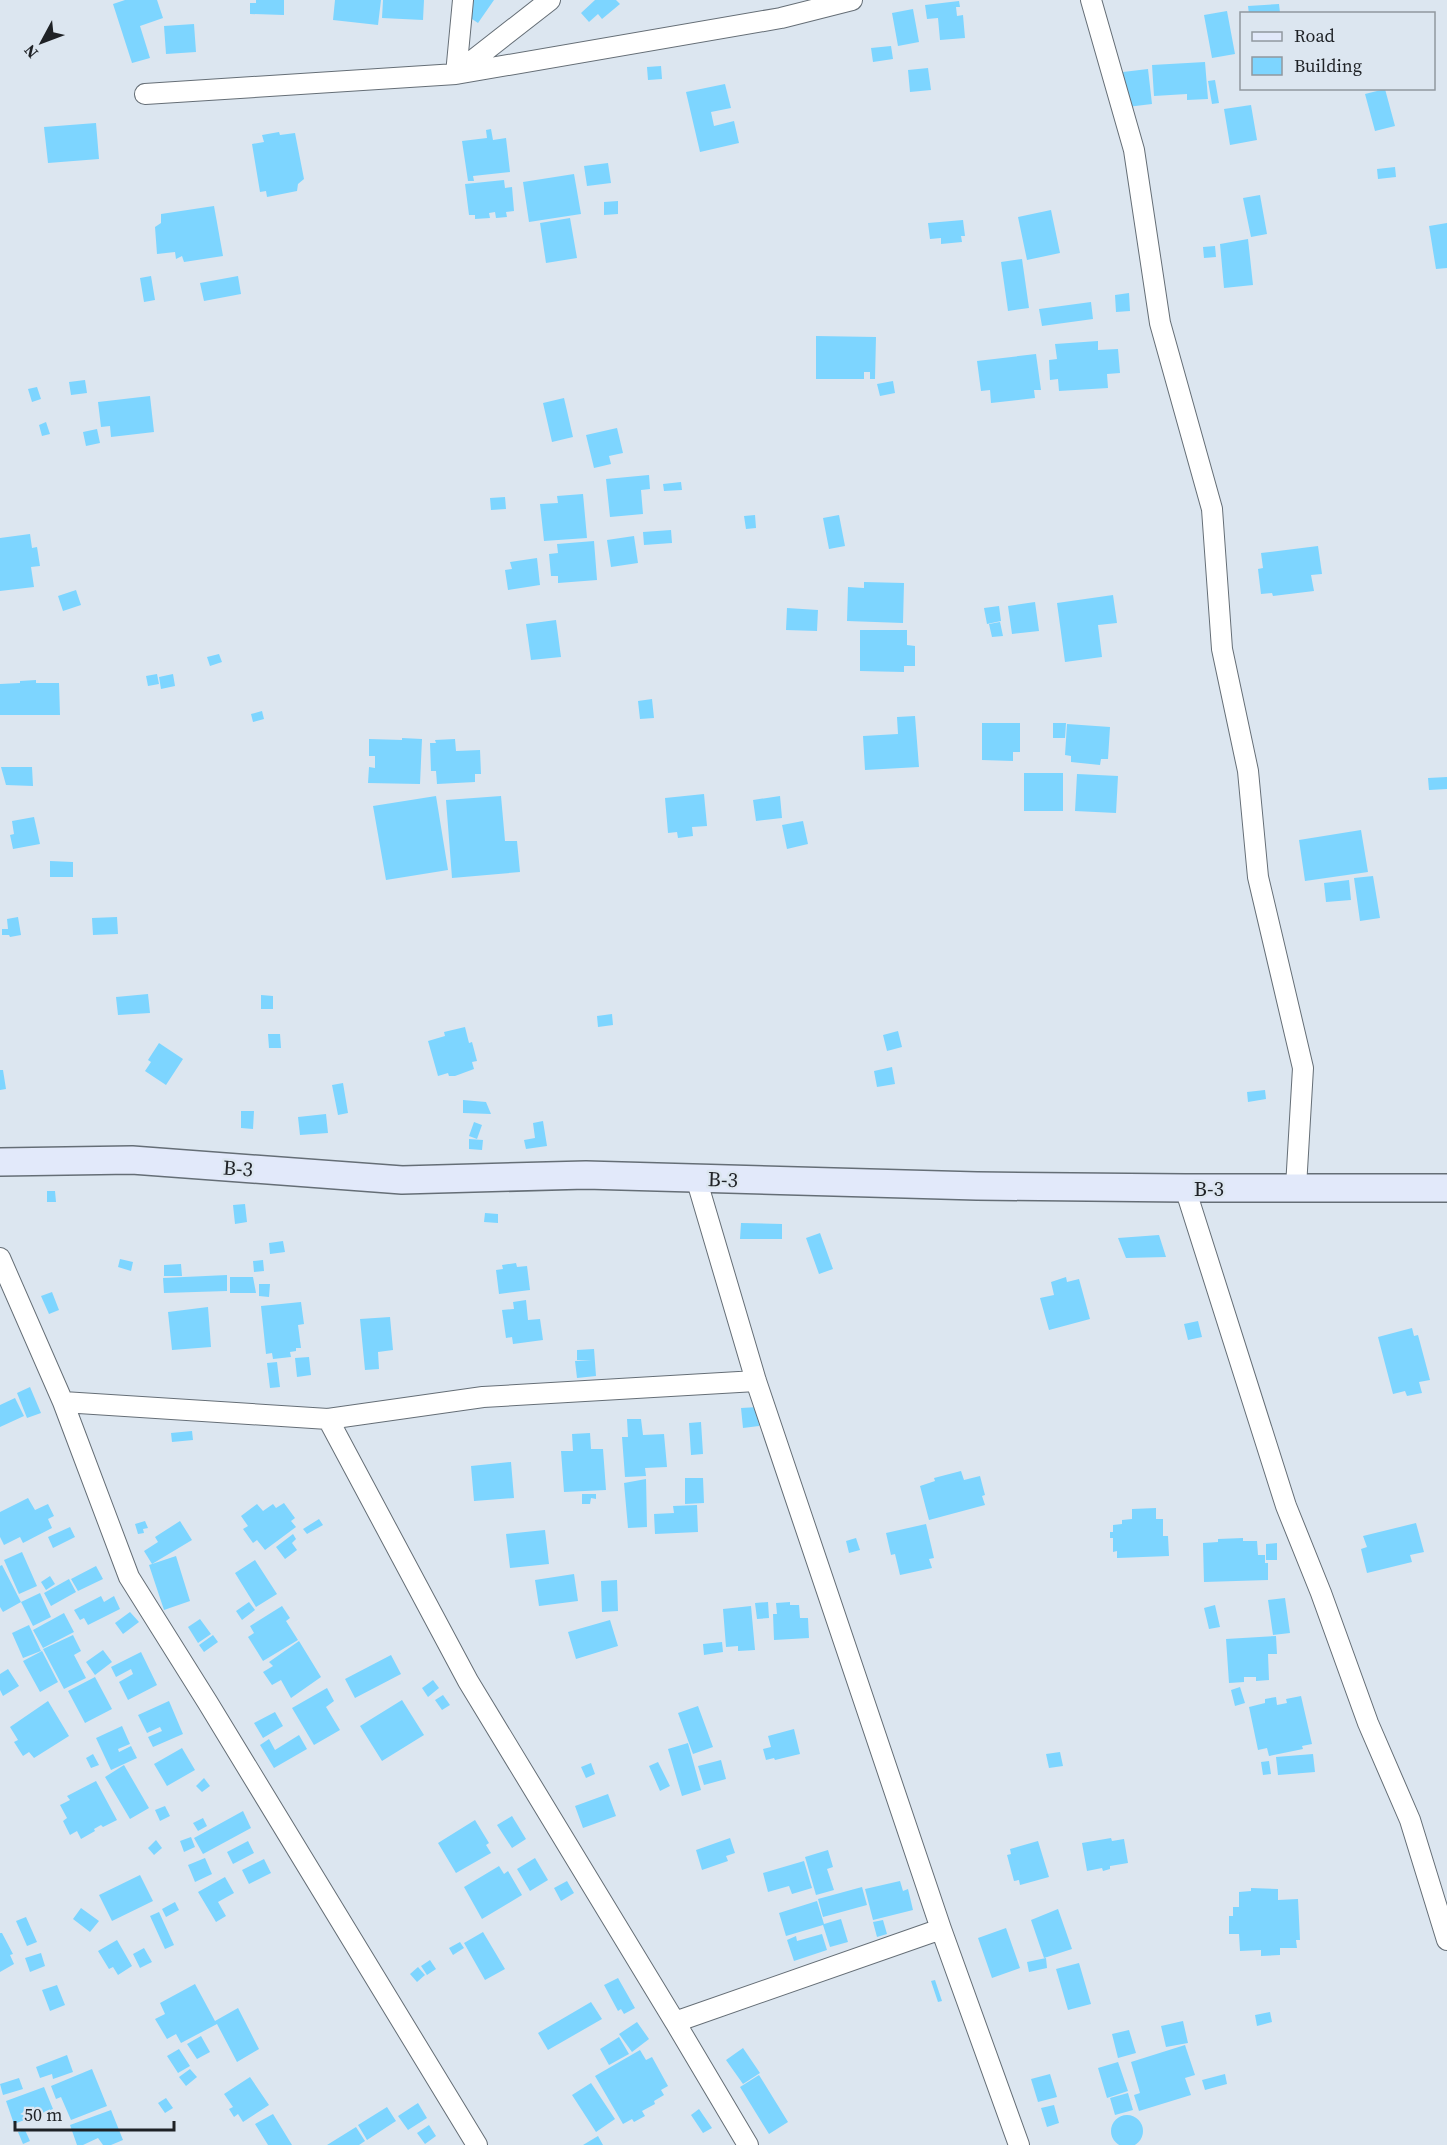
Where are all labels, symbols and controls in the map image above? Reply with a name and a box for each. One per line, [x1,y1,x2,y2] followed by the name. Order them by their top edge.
[12,12,72,72] north arrow
[1240,12,1435,90] legend
[1294,23,1335,48] text: Road
[18,40,43,63] text: N
[1294,53,1362,78] text: Building
[222,1152,254,1184] street label: B-3
[707,1164,739,1194] street label: B-3
[1194,1174,1224,1203] street label: B-3
[15,2094,174,2132] scale bar
[24,2102,62,2127] text: 50 m

